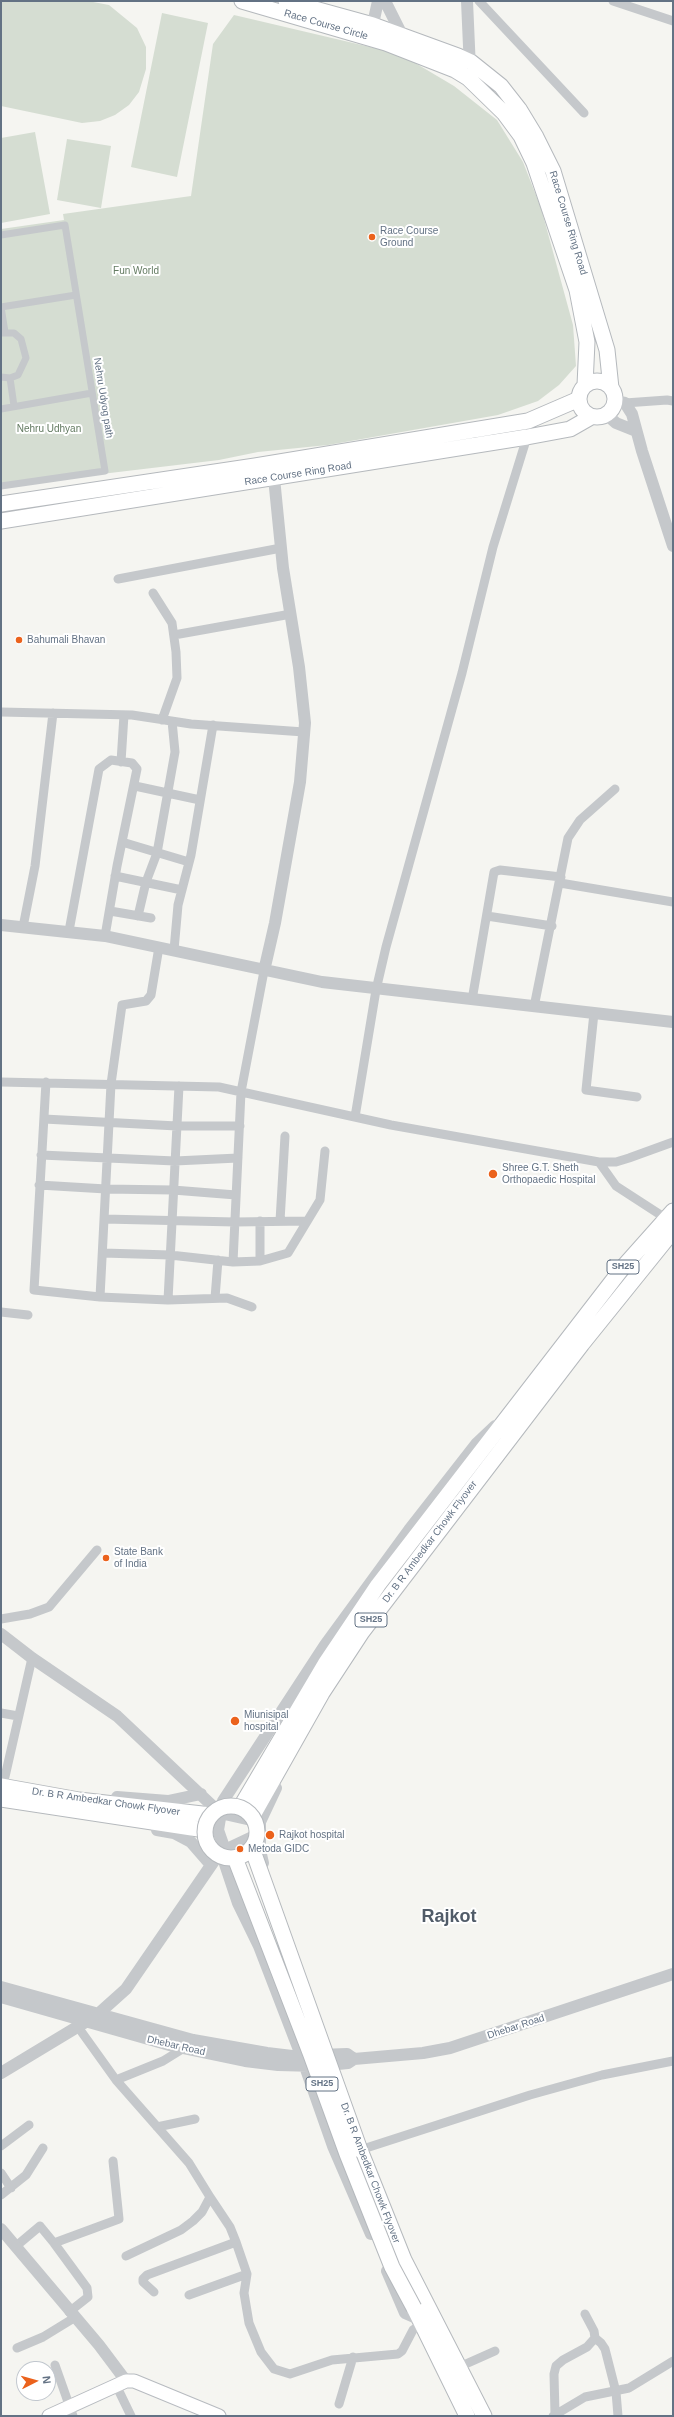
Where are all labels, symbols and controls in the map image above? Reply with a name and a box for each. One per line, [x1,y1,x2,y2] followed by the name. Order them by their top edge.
[283,7,369,43] street label: Race Course Circle
[546,169,590,277] street label: Race Course Ring Road
[380,225,438,248] place label: Race Course Ground
[367,232,377,242] marker: Race Course Ground
[113,265,159,277] park label: Fun World
[91,357,115,439] street label: Nehru Udyog path
[17,423,81,435] park label: Nehru Udhyan
[244,460,352,488] street label: Race Course Ring Road
[27,634,105,646] place label: Bahumali Bhavan
[14,635,24,645] marker: Bahumali Bhavan
[502,1162,595,1186] place label: Shree G.T. Sheth Orthopaedic Hospital
[487,1168,499,1180] marker: Shree G.T. Sheth Orthopaedic Hospital
[607,1260,639,1274] road number: SH25
[380,1479,480,1605] street label: Dr. B R Ambedkar Chowk Flyover
[114,1546,163,1570] place label: State Bank of India
[101,1553,111,1563] marker: State Bank of India
[355,1613,387,1627] road number: SH25
[244,1709,288,1732] place label: Miunisipal hospital
[229,1715,241,1727] marker: Miunisipal hospital
[31,1786,181,1818] street label: Dr. B R Ambedkar Chowk Flyover
[264,1829,276,1841] marker: Rajkot hospital
[279,1829,345,1841] place label: Rajkot hospital
[248,1843,309,1855] place label: Metoda GIDC
[235,1844,245,1854] marker: Metoda GIDC
[421,1906,477,1928] district label: Rajkot
[486,2012,546,2042] street label: Dhebar Road
[146,2033,206,2059] street label: Dhebar Road
[306,2077,338,2091] road number: SH25
[338,2101,402,2245] street label: Dr. B R Ambedkar Chowk Flyover
[16,2361,56,2401] north arrow
[41,2375,53,2384] text: N

